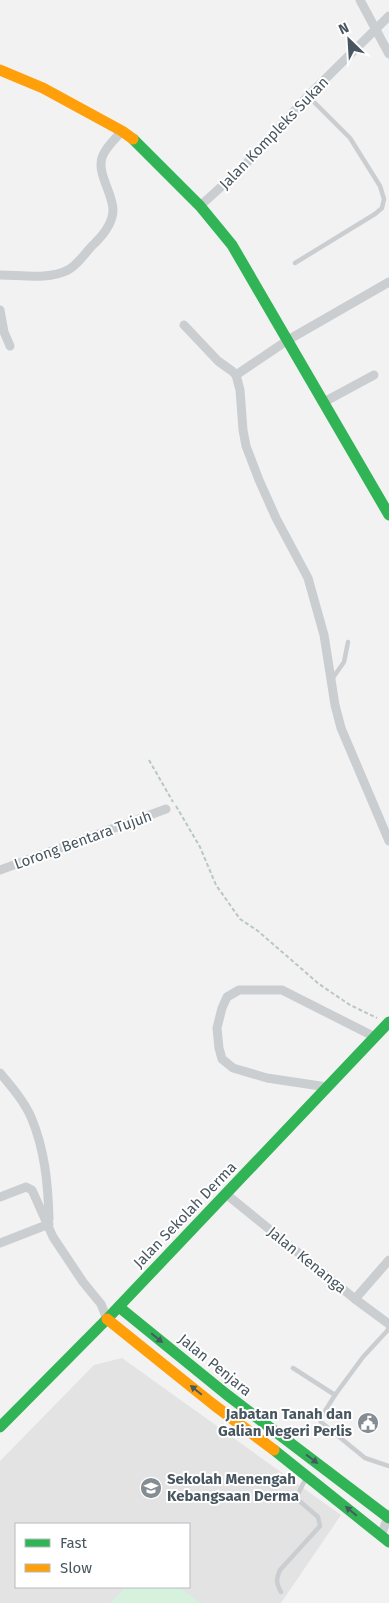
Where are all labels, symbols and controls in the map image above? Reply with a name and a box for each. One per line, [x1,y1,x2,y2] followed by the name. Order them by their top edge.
[324,15,374,65] north arrow
[336,19,352,38] text: N
[216,73,332,193] street label: Jalan Kompleks Sukan
[12,807,154,873] street label: Lorong Bentara Tujuh
[130,1158,240,1272] street label: Jalan Sekolah Derma
[264,1223,350,1297] street label: Jalan Kenanga
[175,1330,255,1400] street label: Jalan Penjara
[150,1332,163,1343] one-way arrow
[189,1384,202,1395] one-way arrow
[218,1405,352,1440] place label: Jabatan Tanah dan Galian Negeri Perlis
[356,1411,380,1435] public building icon: Jabatan Tanah dan Galian Negeri Perlis
[305,1454,318,1465] one-way arrow
[167,1470,299,1505] place label: Sekolah Menengah Kebangsaan Derma
[139,1476,163,1500] school or university icon: Sekolah Menengah Kebangsaan Derma
[345,1506,358,1517] one-way arrow
[15,1523,190,1588] legend
[60,1534,87,1552] text: Fast
[60,1559,92,1577] text: Slow

